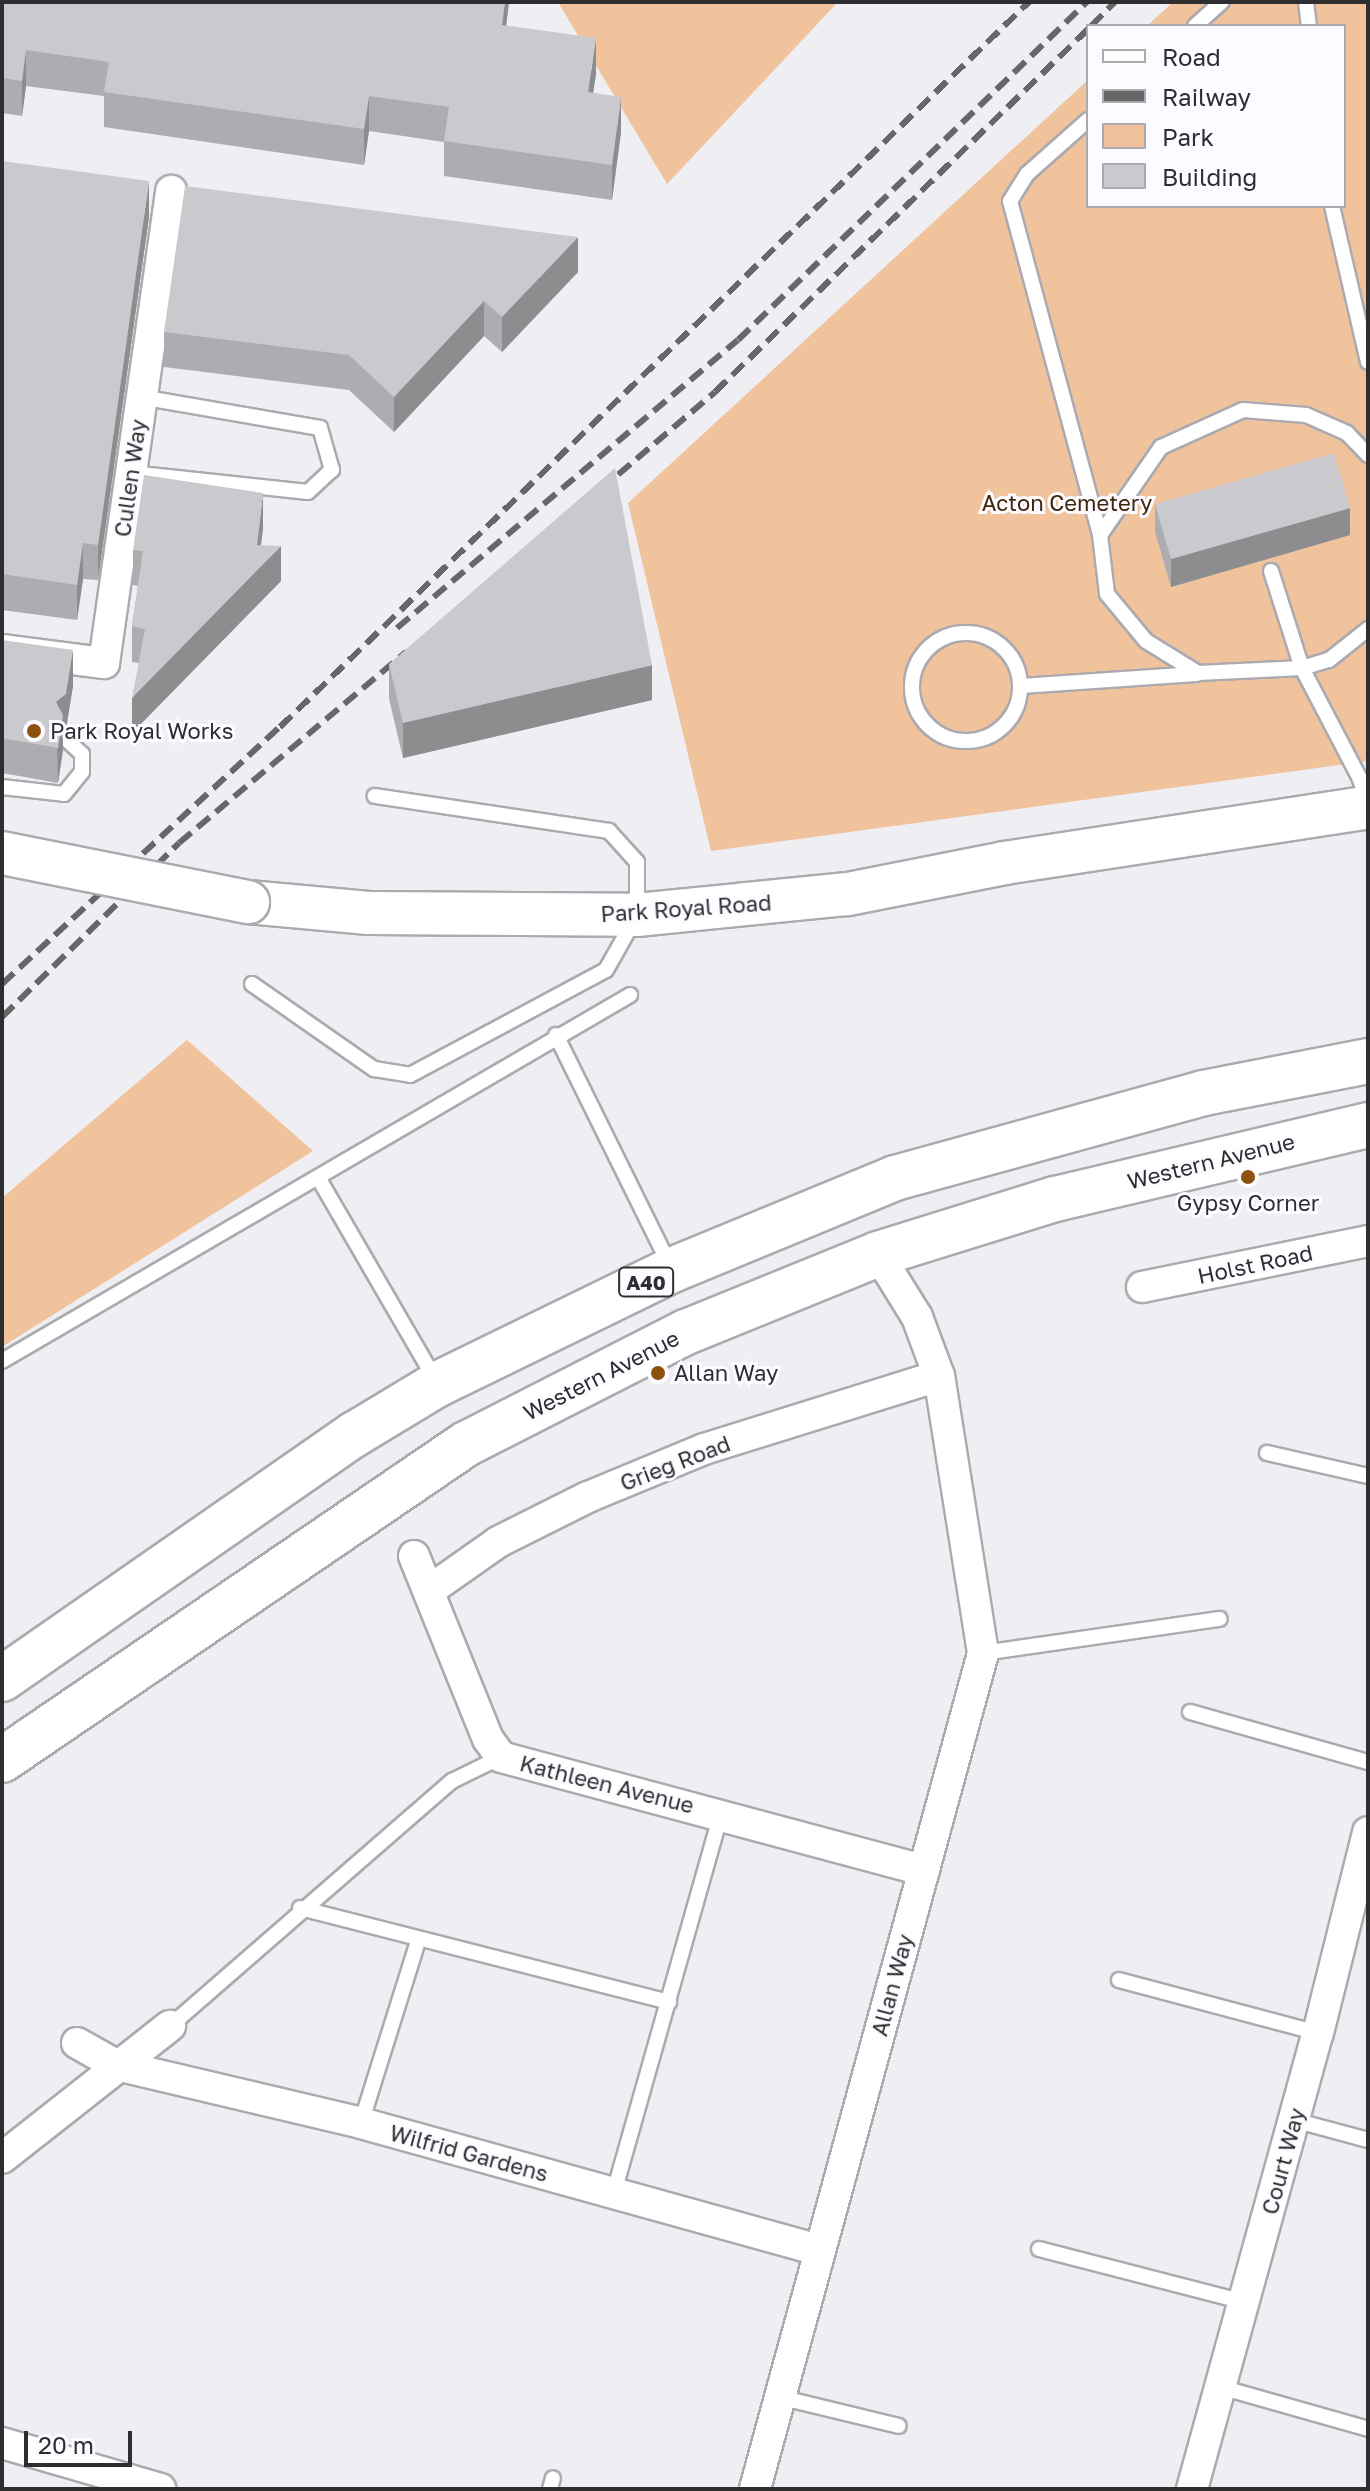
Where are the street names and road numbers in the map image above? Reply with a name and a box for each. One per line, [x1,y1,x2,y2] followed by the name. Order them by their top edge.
[109,418,151,538] street label: Cullen Way
[600,889,772,927] street label: Park Royal Road
[1125,1127,1297,1195] street label: Western Avenue
[1195,1239,1315,1289] street label: Holst Road
[618,1266,674,1298] road number: A40
[519,1324,683,1426] street label: Western Avenue
[616,1430,734,1496] street label: Grieg Road
[517,1750,697,1818] street label: Kathleen Avenue
[866,1931,918,2039] street label: Allan Way
[1256,2105,1310,2217] street label: Court Way
[387,2119,551,2187] street label: Wilfrid Gardens

